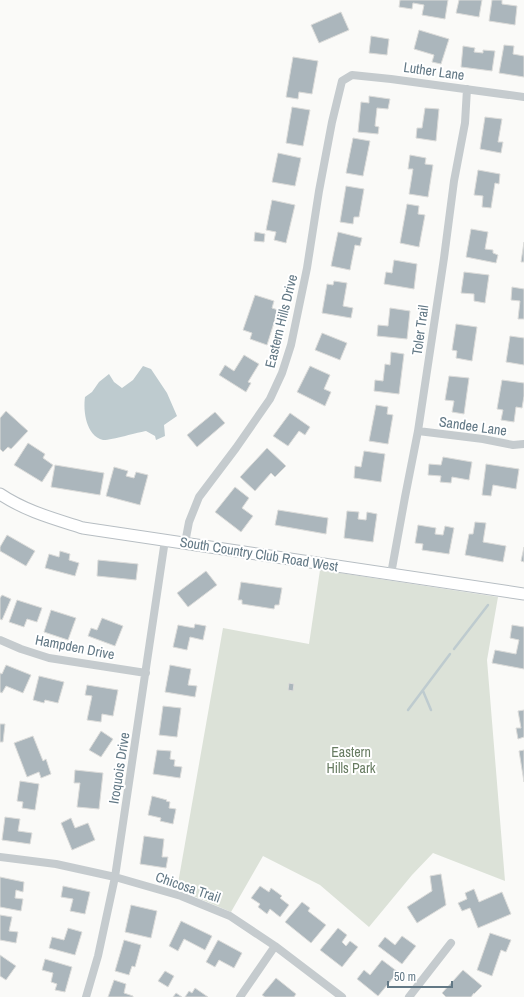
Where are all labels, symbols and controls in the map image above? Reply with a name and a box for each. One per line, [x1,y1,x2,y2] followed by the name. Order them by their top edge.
[402,58,466,84] street label: Luther Lane
[261,272,301,370] street label: Eastern Hills Drive
[408,304,432,356] street label: Toler Trail
[438,412,508,440] street label: Sandee Lane
[179,533,339,575] street label: South Country Club Road West
[34,630,116,664] street label: Hampden Drive
[104,731,134,805] street label: Iroquois Drive
[326,743,376,777] park label: Eastern Hills Park
[153,867,223,907] street label: Chicosa Trail
[388,963,452,989] scale bar
[394,969,416,985] text: 50 m

